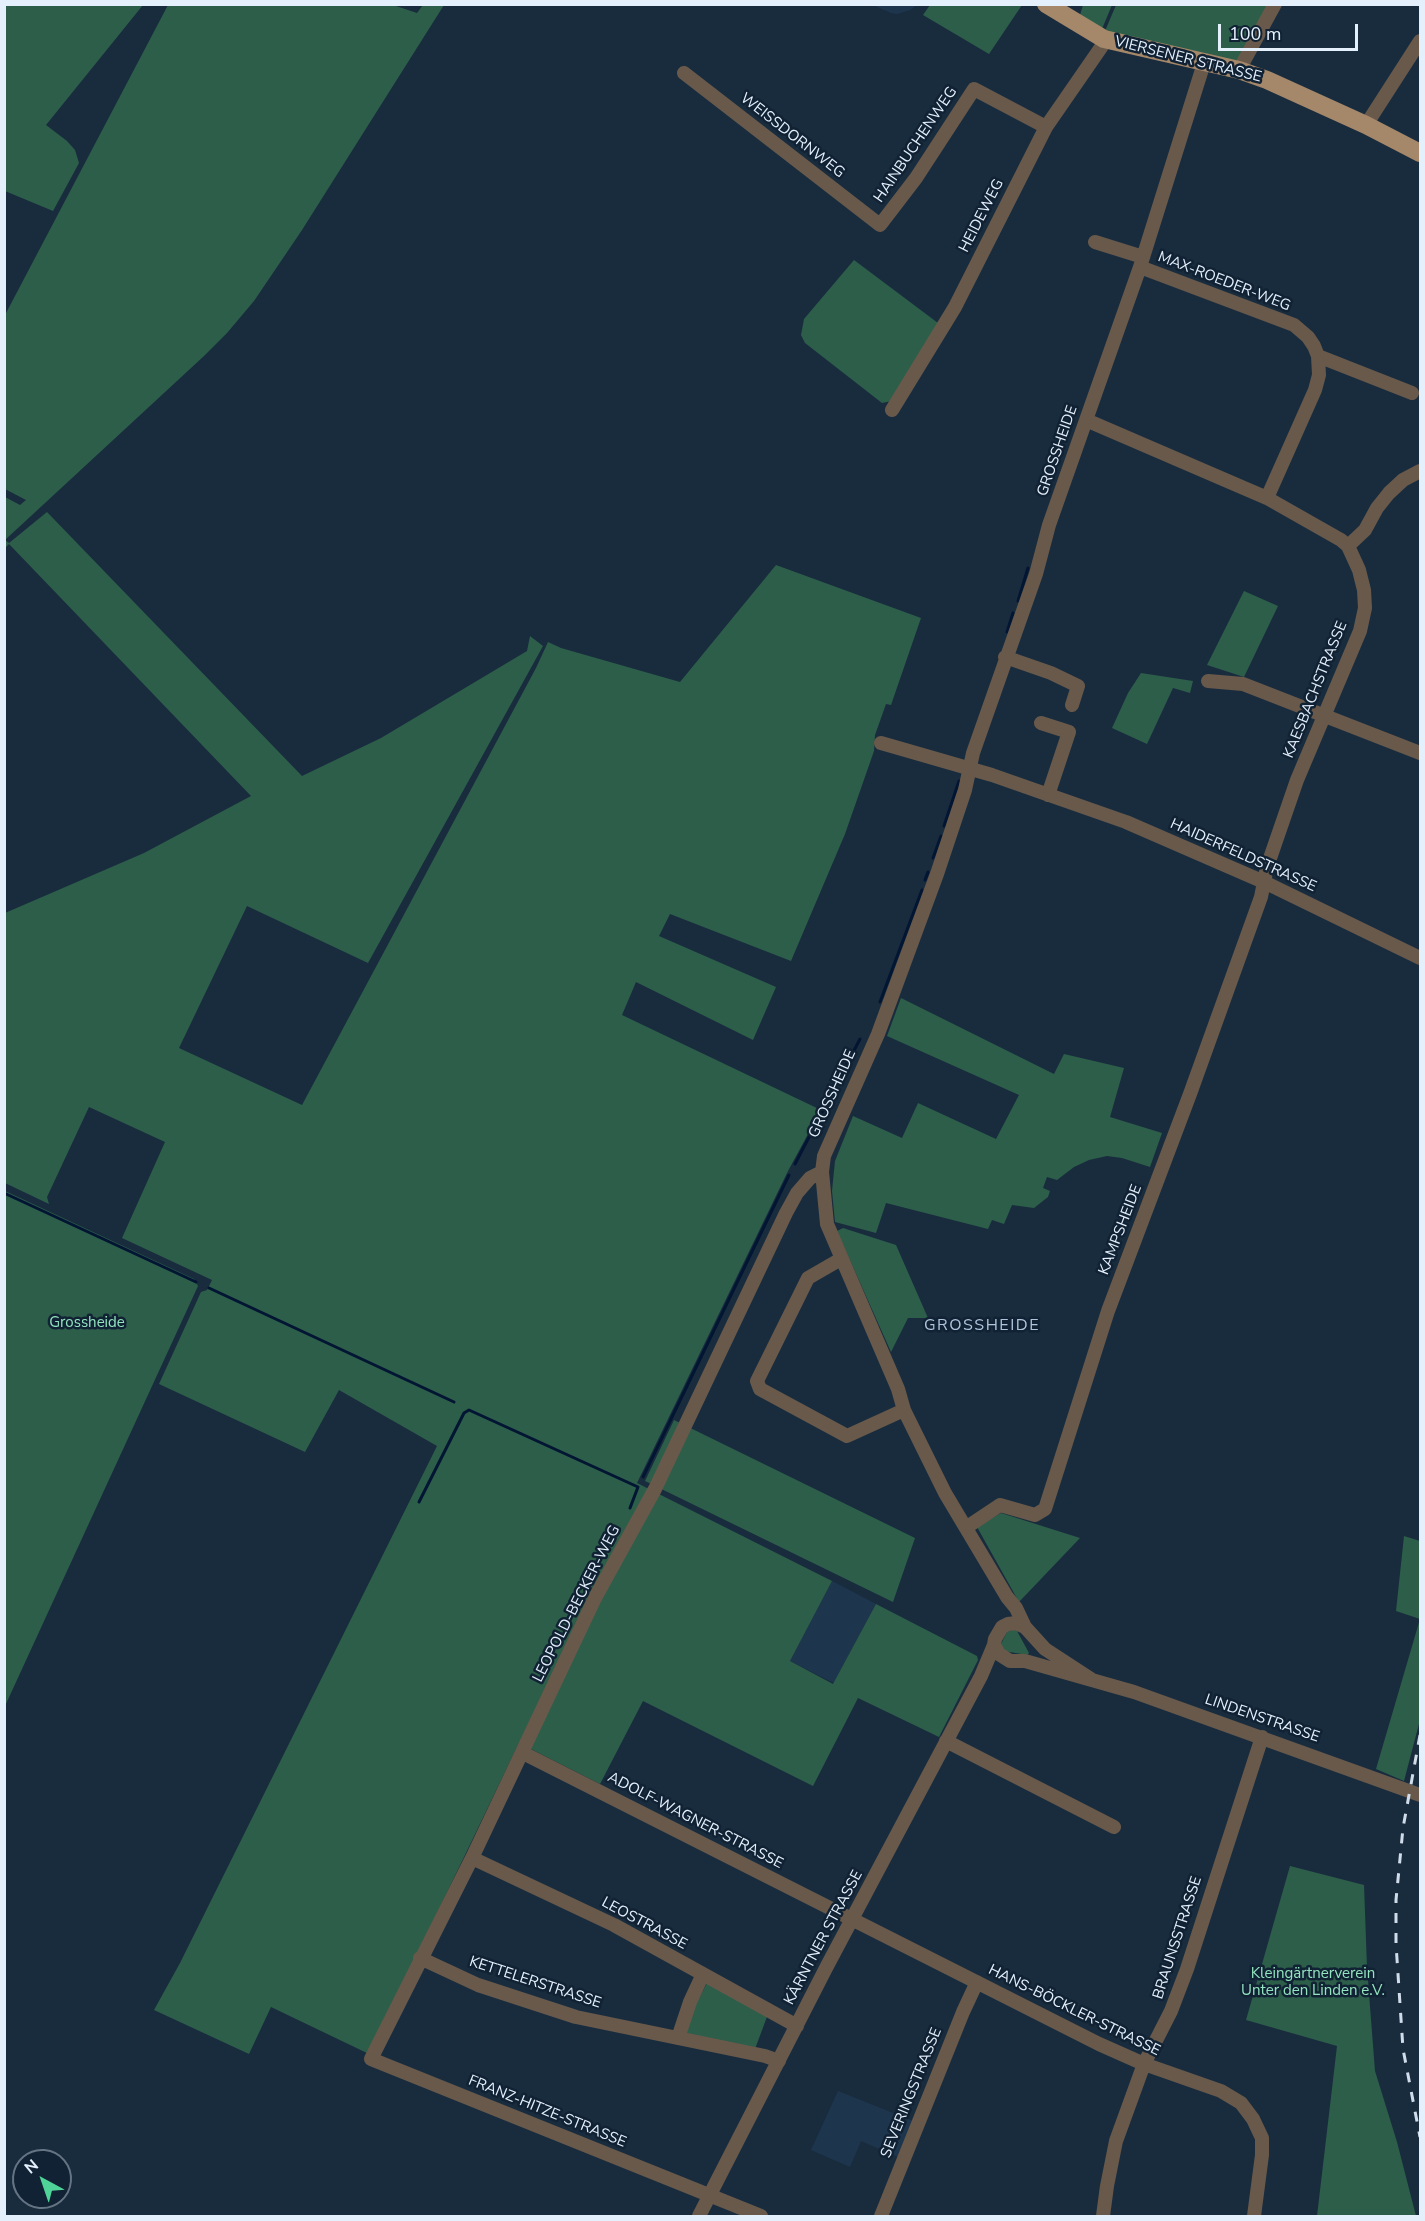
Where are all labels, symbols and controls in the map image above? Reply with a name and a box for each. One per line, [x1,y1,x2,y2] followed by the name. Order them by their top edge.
[1221,12,1360,50] scale bar
[1229,22,1281,46] text: 100 m
[1113,33,1263,87] street label: VIERSENER STRASSE
[871,84,961,206] street label: HAINBUCHENWEG
[736,90,848,182] street label: WEISSDORNWEG
[956,176,1008,256] street label: HEIDEWEG
[1155,248,1293,316] street label: MAX-ROEDER-WEG
[1034,403,1082,499] street label: GROSSHEIDE
[1280,619,1352,761] street label: KAESBACHSTRASSE
[1167,816,1319,896] street label: HAIDERFELDSTRASSE
[806,1047,860,1141] street label: GROSSHEIDE
[1096,1182,1146,1278] street label: KAMPSHEIDE
[49,1314,125,1332] park label: Grossheide
[924,1316,1040,1336] district label: GROSSHEIDE
[530,1523,624,1685] street label: LEOPOLD-BECKER-WEG
[1202,1691,1322,1747] street label: LINDENSTRASSE
[604,1769,786,1873] street label: ADOLF-WAGNER-STRASSE
[781,1868,867,2008] street label: KÄRNTNER STRASSE
[1150,1874,1206,2002] street label: BRAUNSSTRASSE
[598,1894,690,1954] street label: LEOSTRASSE
[467,1953,603,2013] street label: KETTELERSTRASSE
[985,1962,1163,2060] street label: HANS-BÖCKLER-STRASSE
[1241,1965,1385,2000] park label: Kleingärtnerverein Unter den Linden e.V.
[878,2025,946,2161] street label: SEVERINGSTRASSE
[465,2072,629,2152] street label: FRANZ-HITZE-STRASSE
[12,2149,72,2209] north arrow
[20,2154,43,2179] text: N

